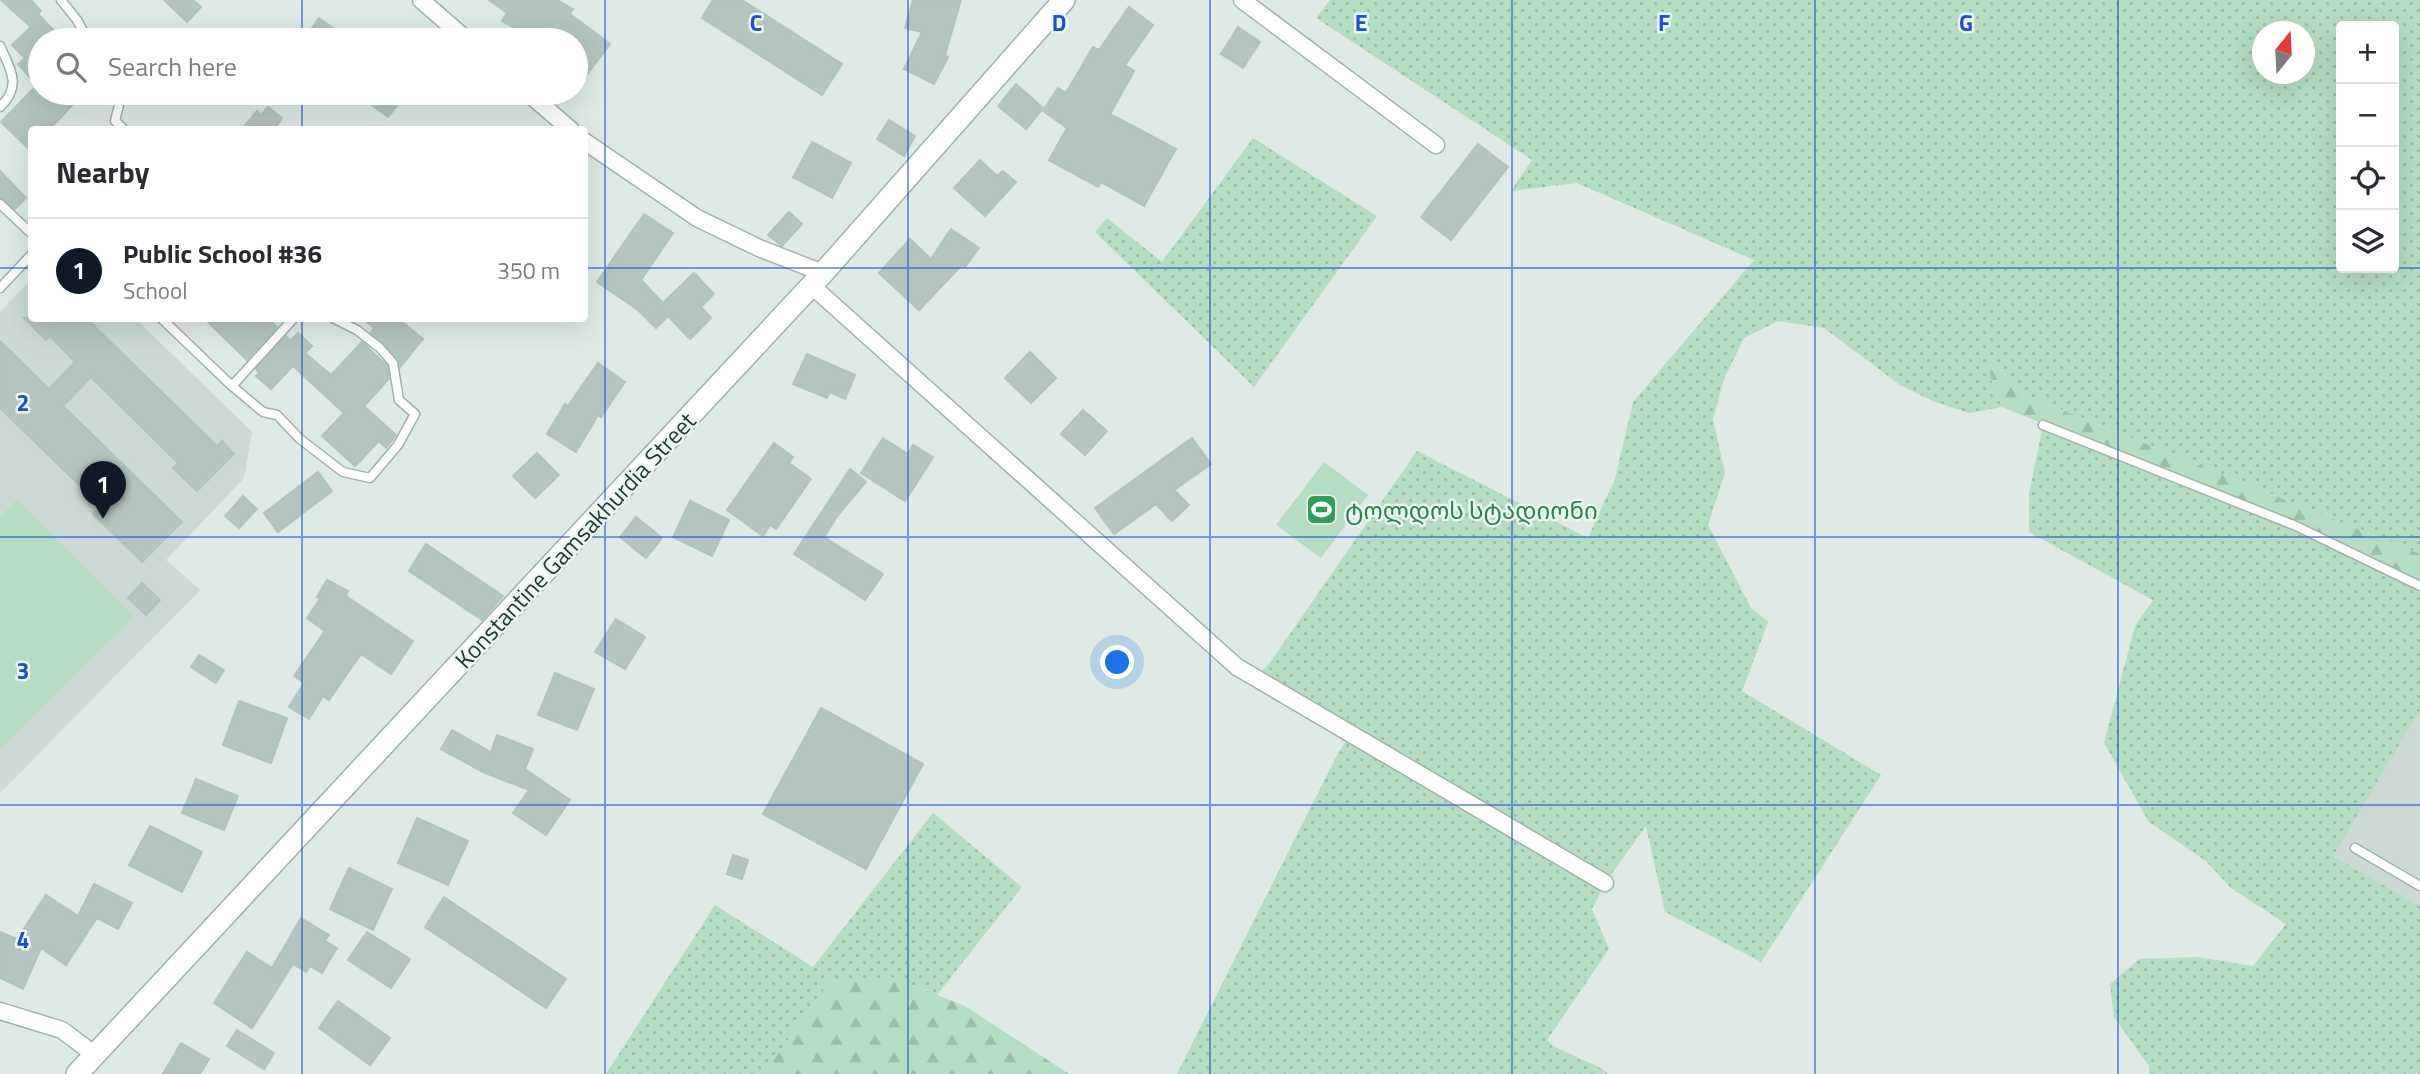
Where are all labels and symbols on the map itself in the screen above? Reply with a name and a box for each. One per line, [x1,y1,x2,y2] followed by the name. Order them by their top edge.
[750,5,762,40] text: C
[1052,5,1066,40] text: D
[1355,5,1367,40] text: E
[1658,5,1670,40] text: F
[1959,5,1973,40] text: G
[2252,21,2315,84] north arrow
[17,385,29,420] text: 2
[446,403,704,676] street label: Konstantine Gamsakhurdia Street
[80,461,126,519] pin: 1
[1345,492,1598,528] place label: ტოლდოს სტადიონი
[1305,493,1339,527] sports icon: ტოლდოს სტადიონი
[1100,645,1134,679] your location
[17,653,29,688] text: 3
[17,922,29,957] text: 4

